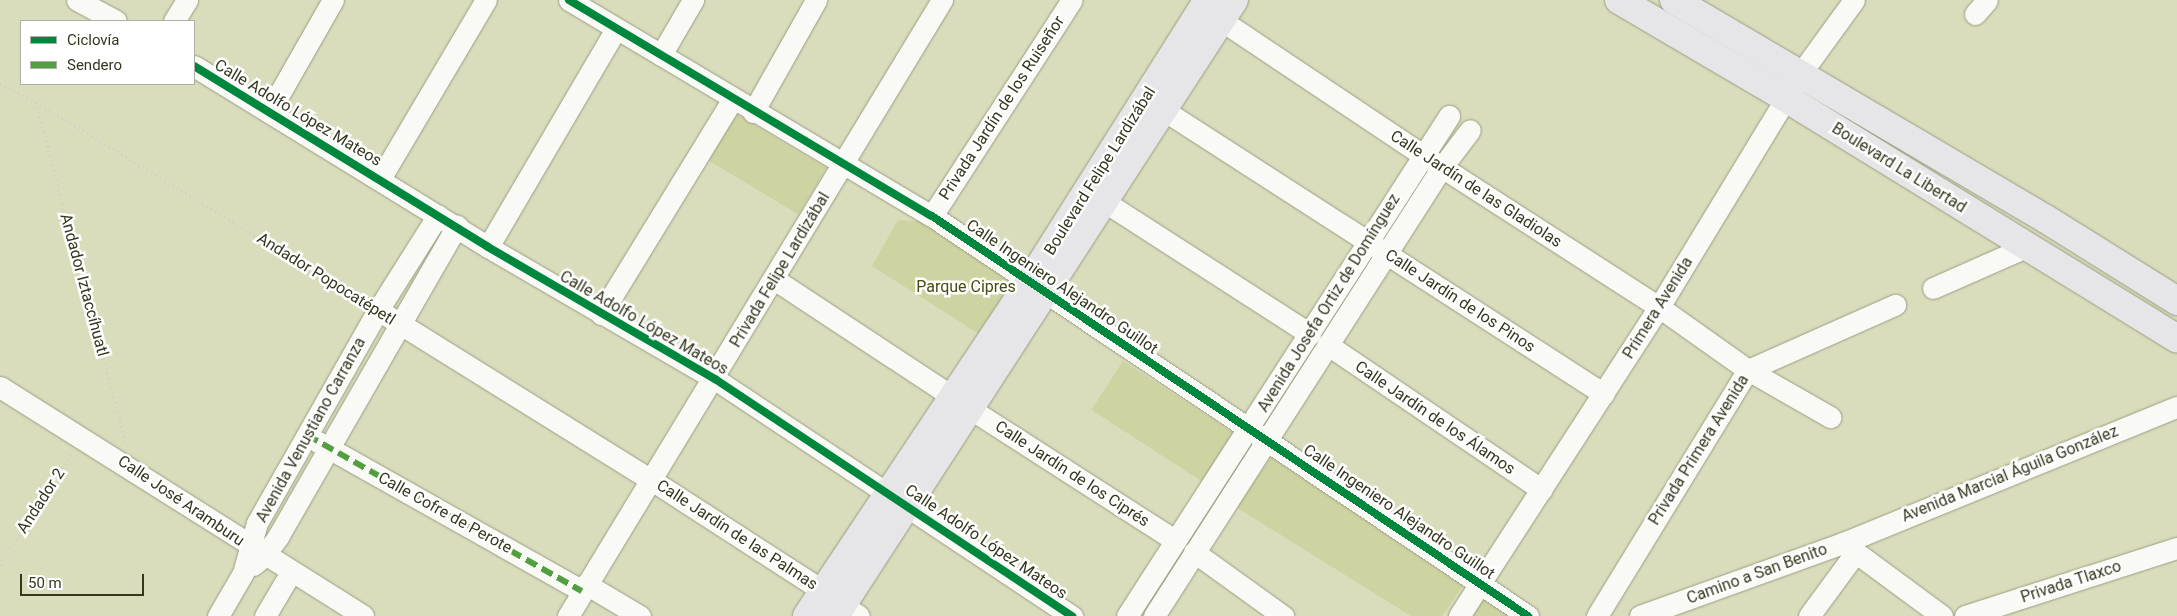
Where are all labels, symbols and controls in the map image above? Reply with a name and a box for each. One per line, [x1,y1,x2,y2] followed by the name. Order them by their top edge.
[935,12,1069,204] street label: Privada Jardín de los Ruiseñor
[20,20,195,85] legend
[67,31,120,49] text: Ciclovía
[211,55,385,171] street label: Calle Adolfo López Mateos
[67,56,122,74] text: Sendero
[1040,83,1160,259] street label: Boulevard Felipe Lardizábal
[1828,119,1970,217] street label: Boulevard La Libertad
[1387,126,1565,252] street label: Calle Jardín de las Gladiolas
[726,189,834,351] street label: Privada Felipe Lardizábal
[1254,190,1404,416] street label: Avenida Josefa Ortiz de Domínguez
[56,212,112,358] street label: Andador Iztaccíhuatl
[963,216,1161,358] street label: Calle Ingeniero Alejandro Guillot
[253,229,399,329] street label: Andador Popocatépetl
[1381,245,1539,357] street label: Calle Jardín de los Pinos
[1619,254,1697,362] street label: Primera Avenida
[556,267,732,379] street label: Calle Adolfo López Mateos
[916,277,1016,297] park label: Parque Cipres
[252,334,370,526] street label: Avenida Venustiano Carranza
[1351,357,1519,479] street label: Calle Jardín de los Álamos
[1645,371,1753,529] street label: Privada Primera Avenida
[991,417,1153,531] street label: Calle Jardín de los Ciprés
[1899,422,2121,526] street label: Avenida Marcial Águila González
[1300,441,1498,583] street label: Calle Ingeniero Alejandro Guillot
[114,452,248,550] street label: Calle José Aramburu
[13,465,69,537] street label: Andador 2
[375,468,515,558] street label: Calle Cofre de Perote
[653,476,821,594] street label: Calle Jardín de las Palmas
[901,481,1071,603] street label: Calle Adolfo López Mateos
[1684,540,1830,608] street label: Camino a San Benito
[2018,557,2124,607] street label: Privada Tlaxco
[22,564,146,596] scale bar
[28,574,62,592] text: 50 m

